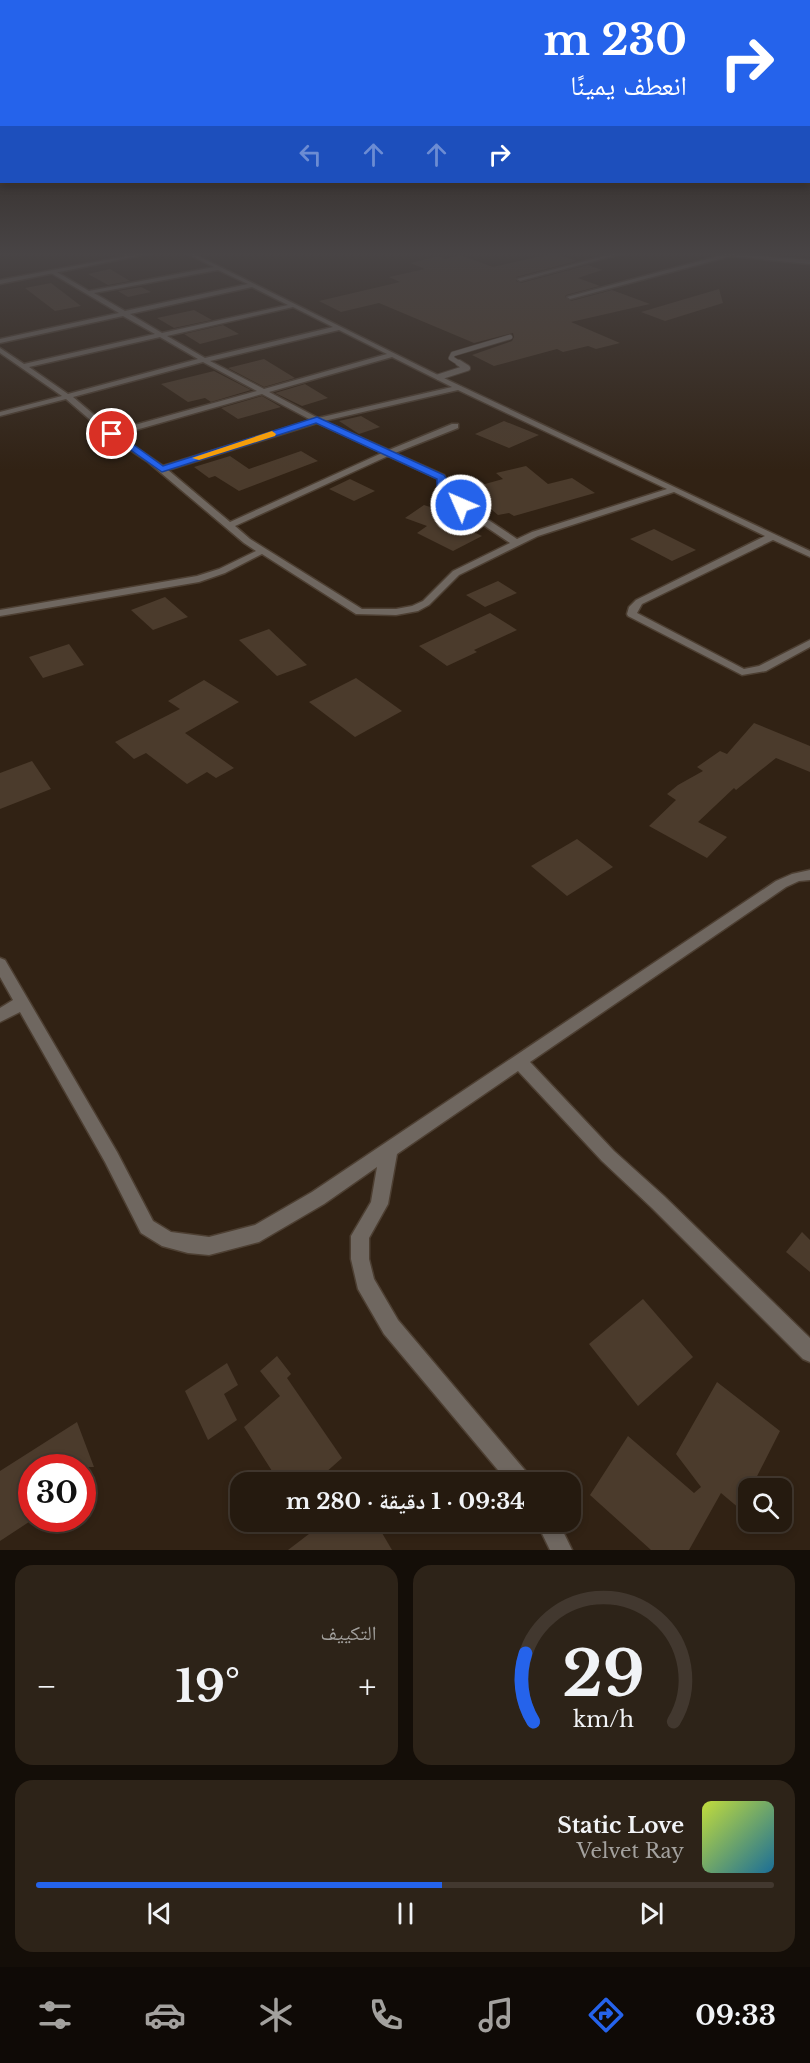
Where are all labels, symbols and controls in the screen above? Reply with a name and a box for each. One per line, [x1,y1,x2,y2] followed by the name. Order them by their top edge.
[544,14,687,66] text: 230 m
[708,24,786,102] icon: right
[570,69,687,102] text: انعطف يمينًا
[294,138,327,171] icon: left
[357,138,390,171] icon: ahead
[420,138,453,171] icon: ahead
[483,138,516,171] icon: right
[86,408,137,459] pin
[95,417,128,450] icon: arrive
[429,473,493,537] position arrow
[18,1454,96,1532] speed limit sign: 30
[738,1478,792,1532] map controls
[738,1478,792,1532] button: search
[286,1488,525,1515] text: 09:34 · 1 دقيقة · 280 m
[320,1621,377,1645] text: التكييف
[562,1635,645,1713] text: 29
[175,1658,240,1714] text: 19°
[36,1666,57,1707] text: −
[358,1666,376,1707] text: +
[573,1706,634,1733] text: km/h
[557,1812,684,1839] text: Static Love
[576,1839,684,1863] text: Velvet Ray
[143,1897,176,1930] icon: previous
[389,1897,422,1930] icon: pause
[635,1897,668,1930] icon: next
[34,1994,76,2036] icon: filters
[144,1994,186,2036] icon: car
[255,1994,297,2036] icon: climate
[365,1994,407,2036] icon: phone
[475,1994,517,2036] icon: music
[585,1994,627,2036] icon: directions
[695,1999,776,2032] text: 09:33

